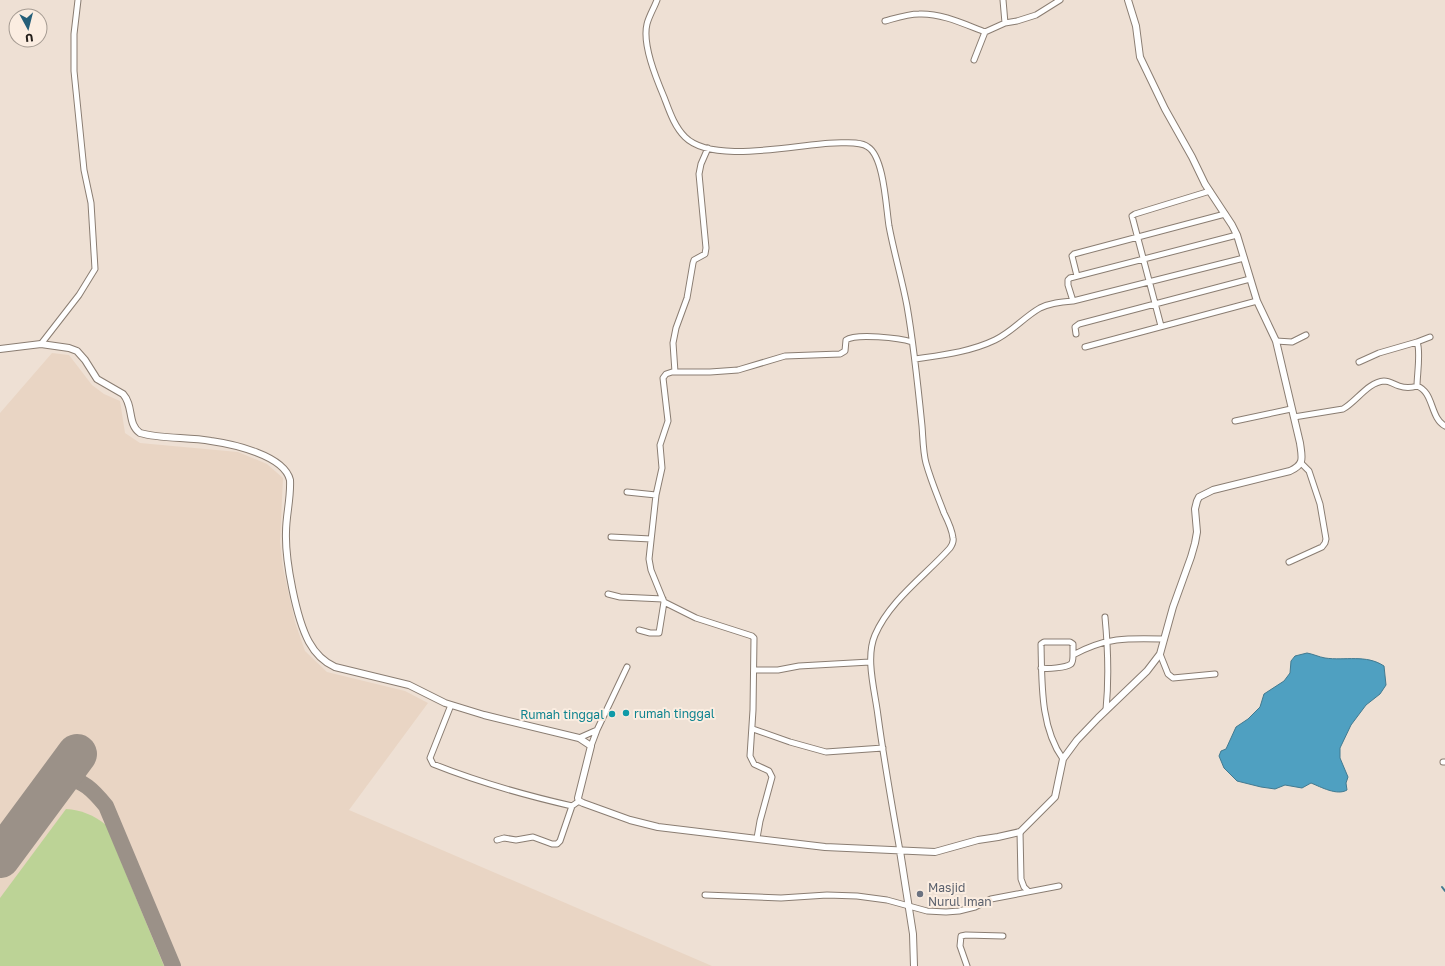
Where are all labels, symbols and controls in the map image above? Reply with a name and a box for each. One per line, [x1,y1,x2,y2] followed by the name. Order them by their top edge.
[8,8,48,48] north arrow
[25,31,34,45] text: U
[634,706,715,721] place label: rumah tinggal
[520,707,604,722] place label: Rumah tinggal
[621,708,631,718] marker: rumah tinggal
[607,709,617,719] marker: Rumah tinggal
[928,880,992,909] place label: Masjid Nurul Iman
[915,889,925,899] marker: Masjid Nurul Iman

